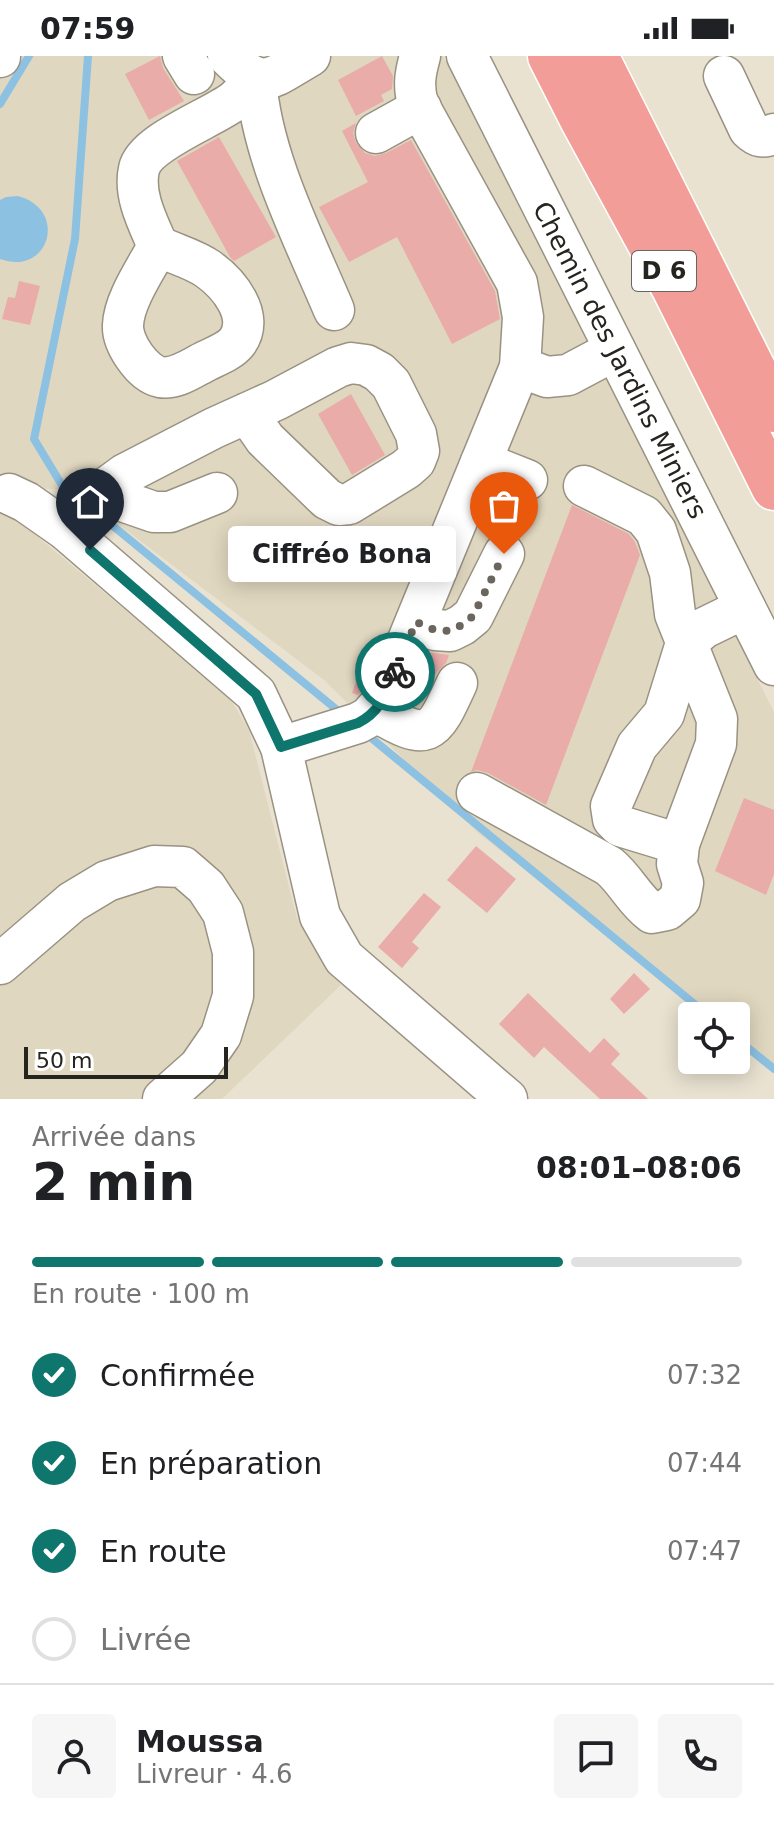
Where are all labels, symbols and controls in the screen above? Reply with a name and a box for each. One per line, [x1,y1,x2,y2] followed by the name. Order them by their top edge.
[40,11,136,46] text: 07:59
[527,197,713,523] street label: Chemin des Jardins Miniers
[632,251,696,291] road number: D 6
[56,468,124,550] pin
[470,472,538,554] pin
[68,480,112,524] icon: home
[482,484,526,528] icon: bag
[228,526,456,582] callout: Ciffréo Bona
[252,539,432,569] text: Ciffréo Bona
[355,632,435,712] courier
[373,650,417,694] icon: bike
[678,1002,750,1074] map controls
[678,1002,750,1074] button: locate
[24,1043,228,1079] scale bar
[36,1048,92,1073] text: 50 m
[32,1122,196,1152] text: Arrivée dans
[536,1150,742,1185] text: 08:01–08:06
[32,1152,195,1212] text: 2 min
[32,1279,250,1309] text: En route · 100 m
[32,1353,76,1397] icon: check
[100,1358,255,1393] text: Confirmée
[667,1360,742,1390] text: 07:32
[32,1441,76,1485] icon: check
[100,1446,322,1481] text: En préparation
[667,1448,742,1478] text: 07:44
[32,1529,76,1573] icon: check
[100,1534,227,1569] text: En route
[667,1536,742,1566] text: 07:47
[100,1622,191,1657] text: Livrée
[32,1714,116,1798] button: person
[554,1714,638,1798] button: chat
[658,1714,742,1798] button: phone
[136,1724,264,1759] text: Moussa
[136,1759,293,1789] text: Livreur · 4.6

